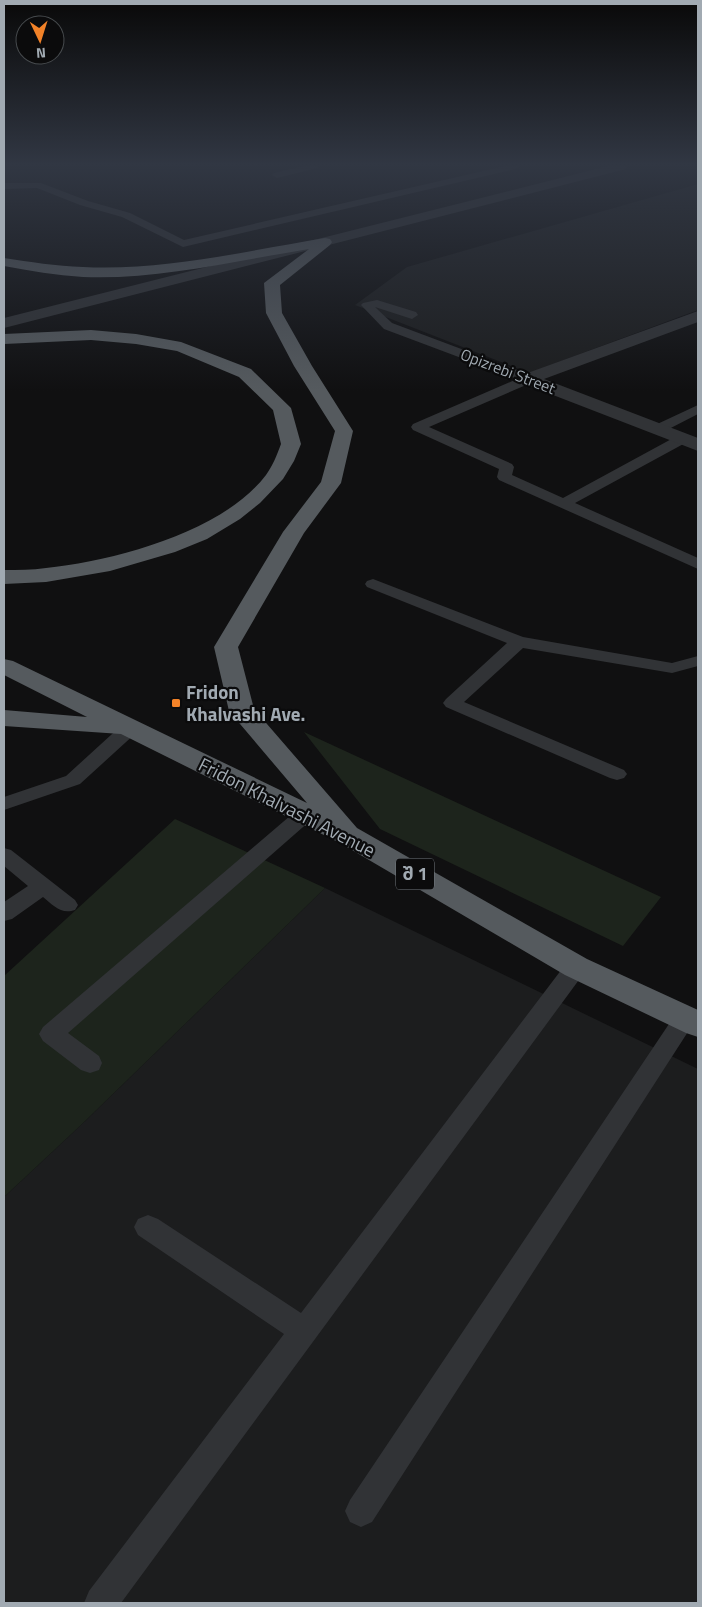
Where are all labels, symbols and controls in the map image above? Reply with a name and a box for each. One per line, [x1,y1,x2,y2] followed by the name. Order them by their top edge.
[15,15,65,65] north arrow
[35,43,47,64] text: N
[457,342,559,400] street label: Opizrebi Street
[186,677,305,728] place label: Fridon Khalvashi Ave.
[170,697,182,709] marker: Fridon Khalvashi Ave.
[194,749,381,864] street label: Fridon Khalvashi Avenue
[396,859,434,890] road number: შ 1

